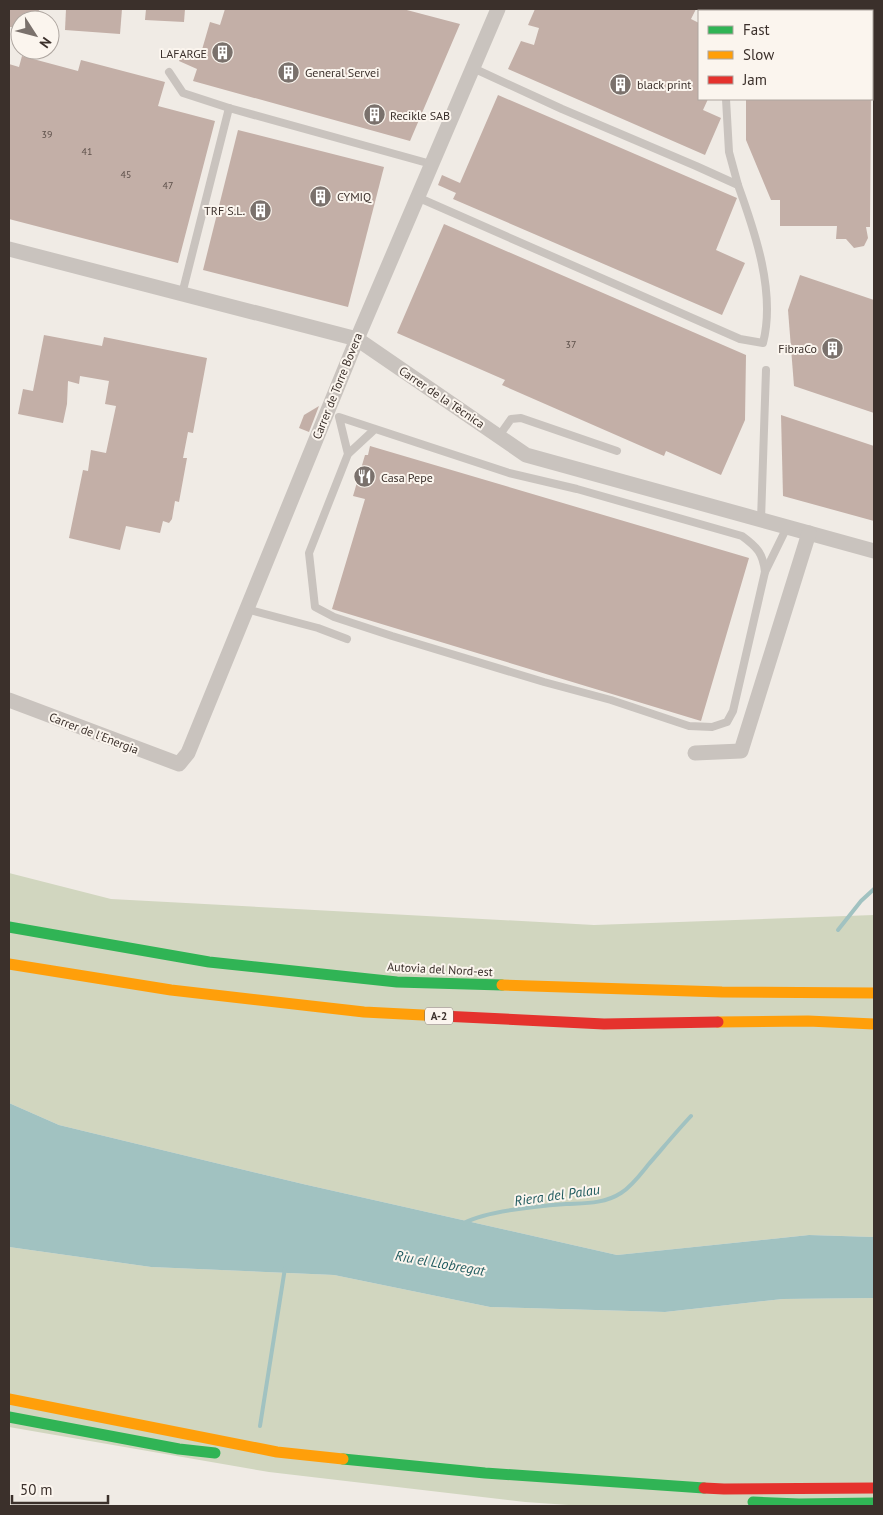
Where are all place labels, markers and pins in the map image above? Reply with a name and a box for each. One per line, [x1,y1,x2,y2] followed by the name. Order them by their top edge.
[211,41,235,65] building icon: LAFARGE
[160,46,207,61] place label: LAFARGE
[277,60,301,84] building icon: General Servei
[305,65,379,80] place label: General Servei
[609,72,633,96] building icon: black print
[637,77,691,92] place label: black print
[362,103,386,127] building icon: Recikle SAB
[390,108,450,123] place label: Recikle SAB
[309,184,333,208] building icon: CYMIQ
[337,189,372,204] place label: CYMIQ
[249,198,273,222] building icon: TRF S.L.
[204,203,245,218] place label: TRF S.L.
[821,336,845,360] building icon: FibraCo
[778,341,817,356] place label: FibraCo
[353,465,377,489] restaurant icon: Casa Pepe
[381,470,433,485] place label: Casa Pepe

